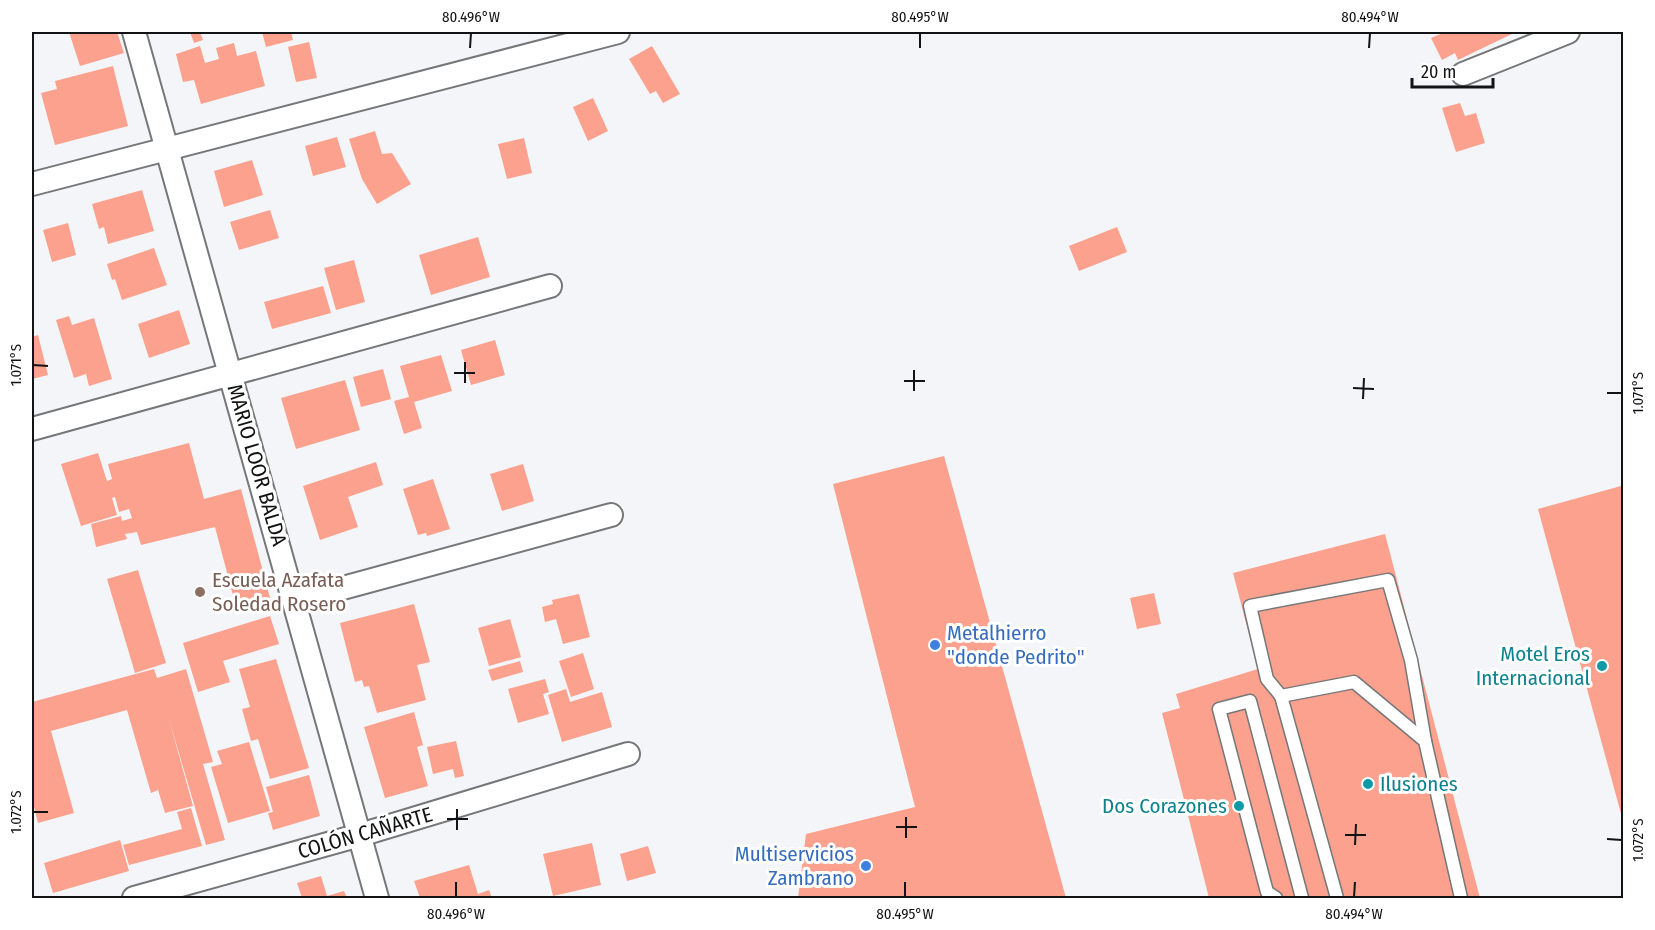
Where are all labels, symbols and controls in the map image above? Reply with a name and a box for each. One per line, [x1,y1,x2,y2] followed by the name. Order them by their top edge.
[442,8,500,26] text: 80.496°W
[891,8,949,26] text: 80.495°W
[1341,8,1399,26] text: 80.494°W
[1412,51,1493,89] scale bar
[1421,61,1456,83] text: 20 m
[7,344,25,386] text: 1.071°S
[1629,372,1647,414] text: 1.071°S
[221,381,293,549] street label: MARIO LOOR BALDA
[212,567,346,617] place label: Escuela Azafata Soledad Rosero
[193,585,207,599] marker: Escuela Azafata Soledad Rosero
[947,620,1085,670] place label: Metalhierro "donde Pedrito"
[928,638,942,652] marker: Metalhierro "donde Pedrito"
[1476,641,1590,691] place label: Motel Eros Internacional
[1595,659,1609,673] marker: Motel Eros Internacional
[1380,771,1458,797] place label: Ilusiones
[1361,777,1375,791] marker: Ilusiones
[7,790,25,834] text: 1.072°S
[1102,793,1227,819] place label: Dos Corazones
[1232,799,1246,813] marker: Dos Corazones
[295,801,435,865] street label: COLÓN CAÑARTE
[1629,818,1647,862] text: 1.072°S
[735,841,854,891] place label: Multiservicios Zambrano
[859,859,873,873] marker: Multiservicios Zambrano
[427,905,485,923] text: 80.496°W
[876,905,934,923] text: 80.495°W
[1325,905,1383,923] text: 80.494°W

